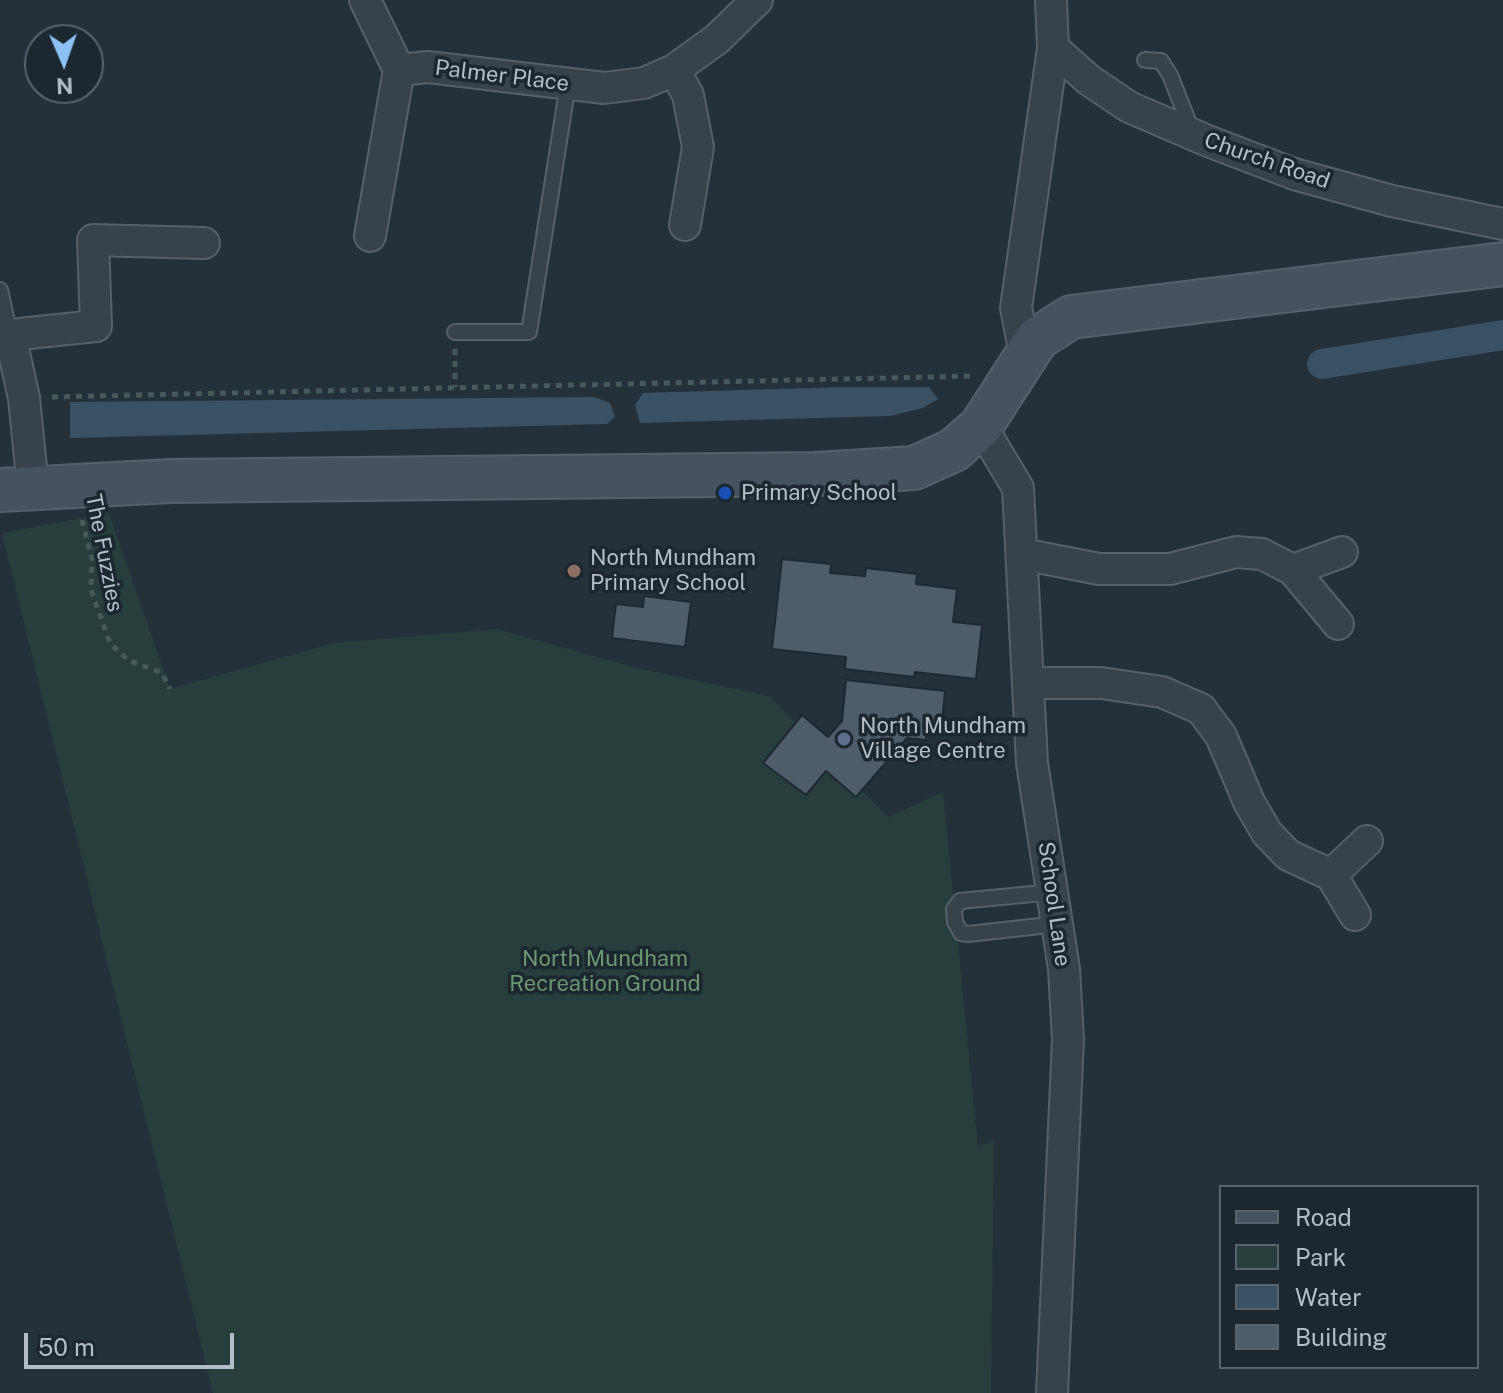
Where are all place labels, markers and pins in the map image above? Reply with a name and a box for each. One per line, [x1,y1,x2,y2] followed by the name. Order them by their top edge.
[741,480,897,506] place label: Primary School
[716,484,734,502] marker: Primary School
[590,545,756,596] place label: North Mundham Primary School
[565,562,583,580] marker: North Mundham Primary School
[860,713,1026,764] place label: North Mundham Village Centre
[835,730,853,748] marker: North Mundham Village Centre

